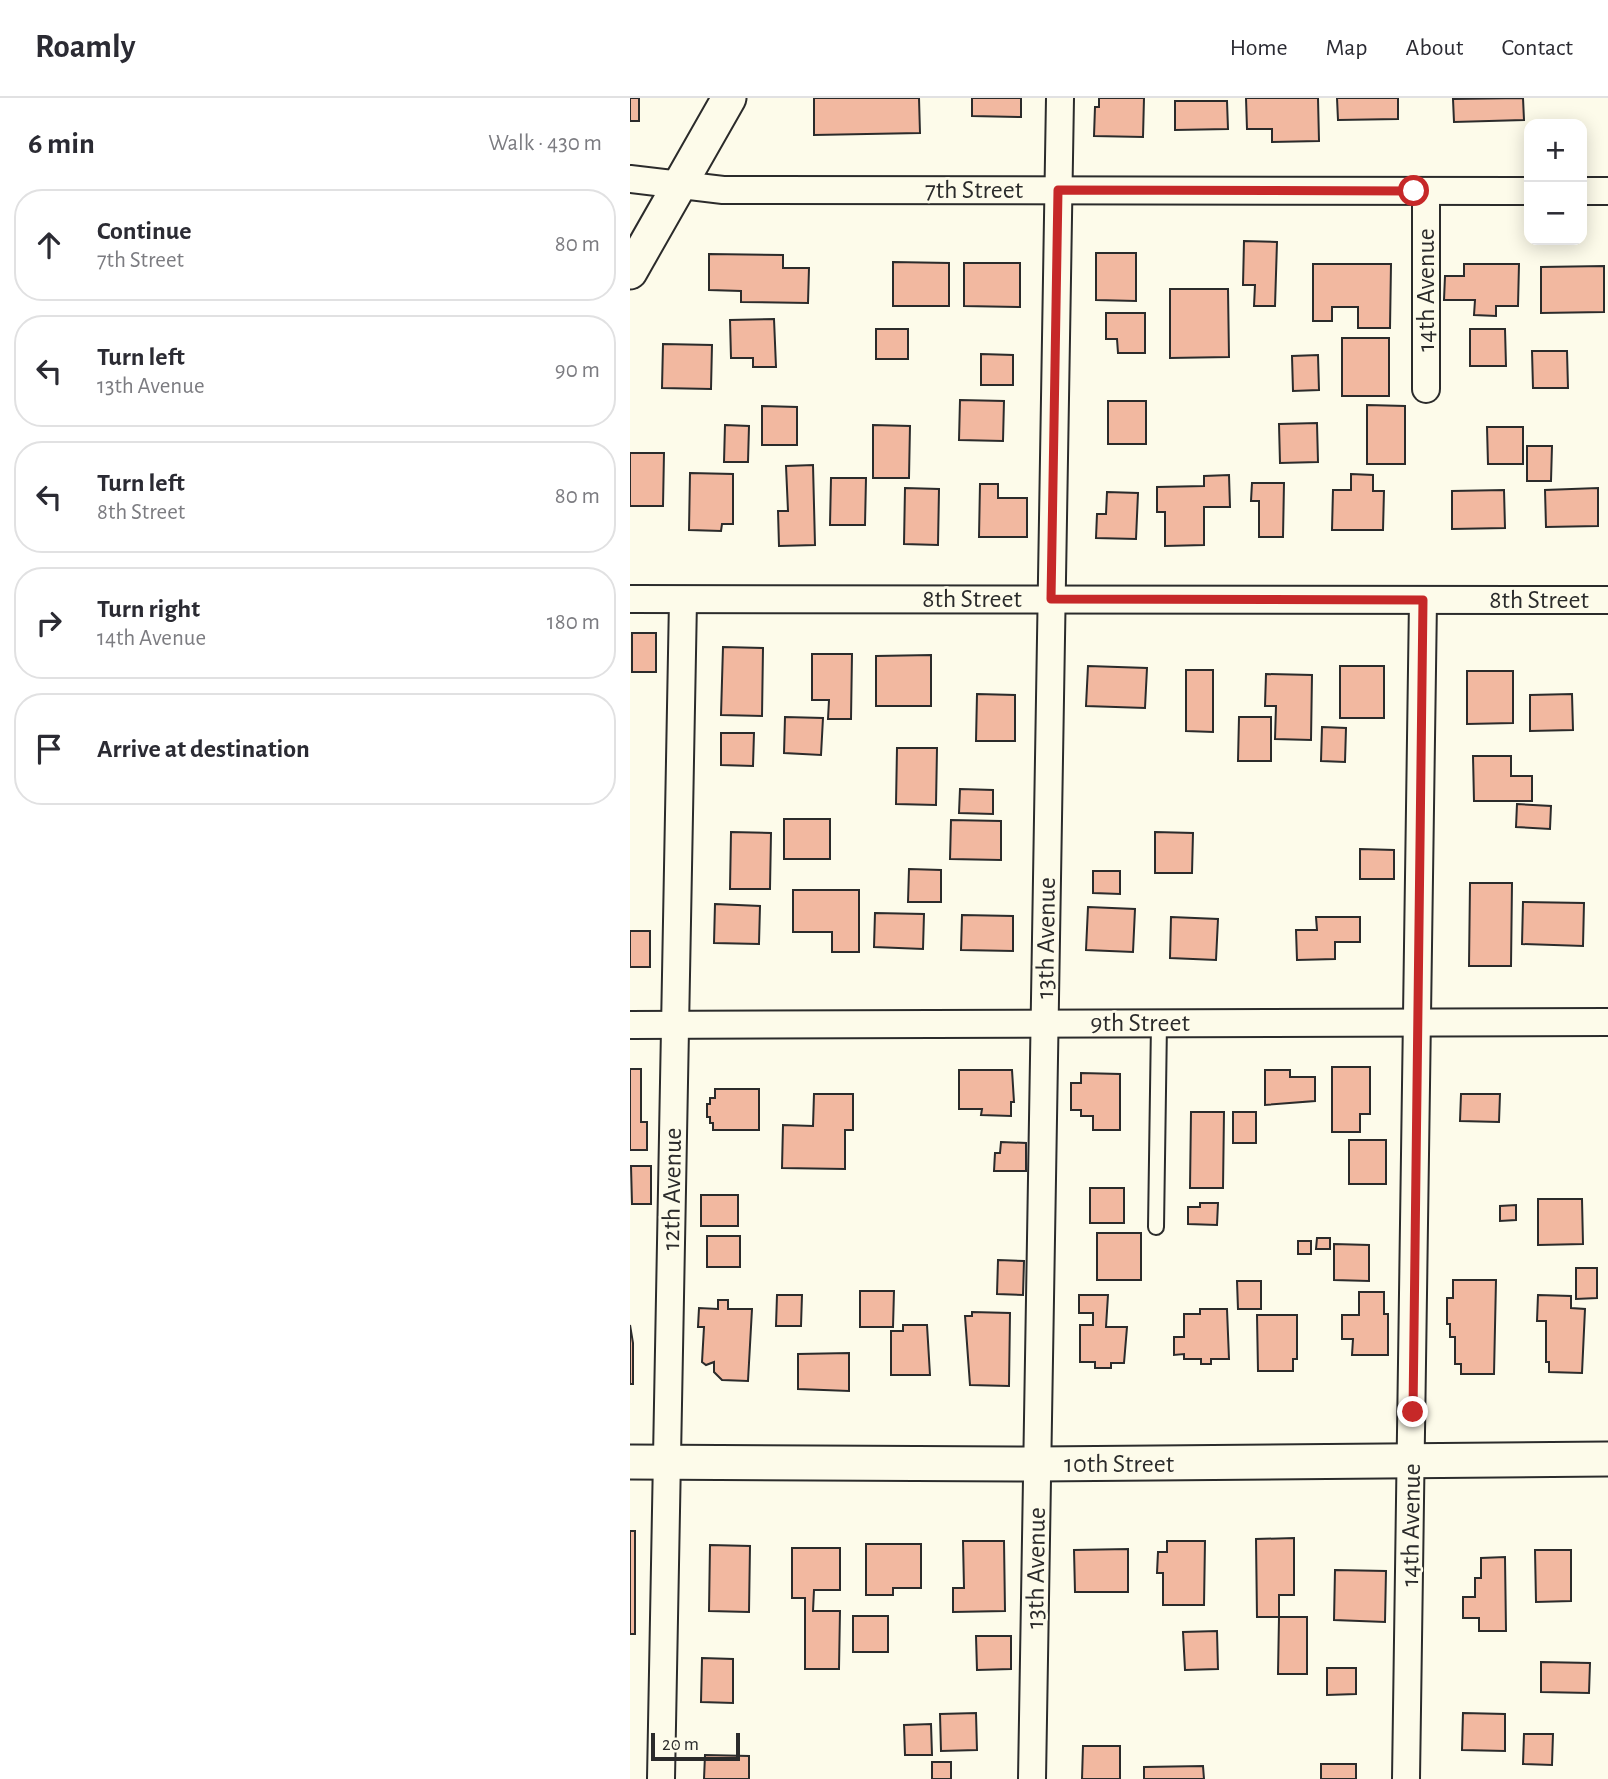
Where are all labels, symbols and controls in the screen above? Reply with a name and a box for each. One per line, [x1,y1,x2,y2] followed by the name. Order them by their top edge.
[35,31,135,64] text: Roamly
[1230,36,1288,60] text: Home
[1326,36,1368,60] text: Map
[1406,36,1463,60] text: About
[1501,36,1573,60] text: Contact
[1524,119,1587,245] map controls
[1524,119,1587,182] button: +
[28,129,95,159] text: 6 min
[488,132,602,155] text: Walk · 430 m
[1398,175,1429,206] route start
[925,177,1023,203] street label: 7th Street
[1524,182,1587,245] button: −
[97,218,192,244] text: Continue
[30,226,68,264] icon: ahead
[1413,228,1439,352] street label: 14th Avenue
[555,233,600,256] text: 80 m
[97,249,184,272] text: 7th Street
[97,344,185,370] text: Turn left
[30,352,68,390] icon: left
[555,359,600,382] text: 90 m
[97,375,205,398] text: 13th Avenue
[97,470,185,496] text: Turn left
[30,478,68,516] icon: left
[555,485,600,508] text: 80 m
[97,501,185,524] text: 8th Street
[922,586,1022,612] street label: 8th Street
[1489,587,1589,613] street label: 8th Street
[97,596,200,622] text: Turn right
[30,604,68,642] icon: right
[547,611,600,634] text: 180 m
[97,627,206,650] text: 14th Avenue
[30,730,68,768] icon: arrive
[97,736,310,762] text: Arrive at destination
[1032,877,1060,999] street label: 13th Avenue
[1090,1010,1190,1036] street label: 9th Street
[658,1127,686,1251] street label: 12th Avenue
[1397,1396,1428,1427] route end
[1064,1451,1174,1477] street label: 10th Street
[1397,1463,1425,1587] street label: 14th Avenue
[1022,1507,1050,1629] street label: 13th Avenue
[651,1730,740,1762] scale bar
[662,1735,699,1754] text: 20 m

